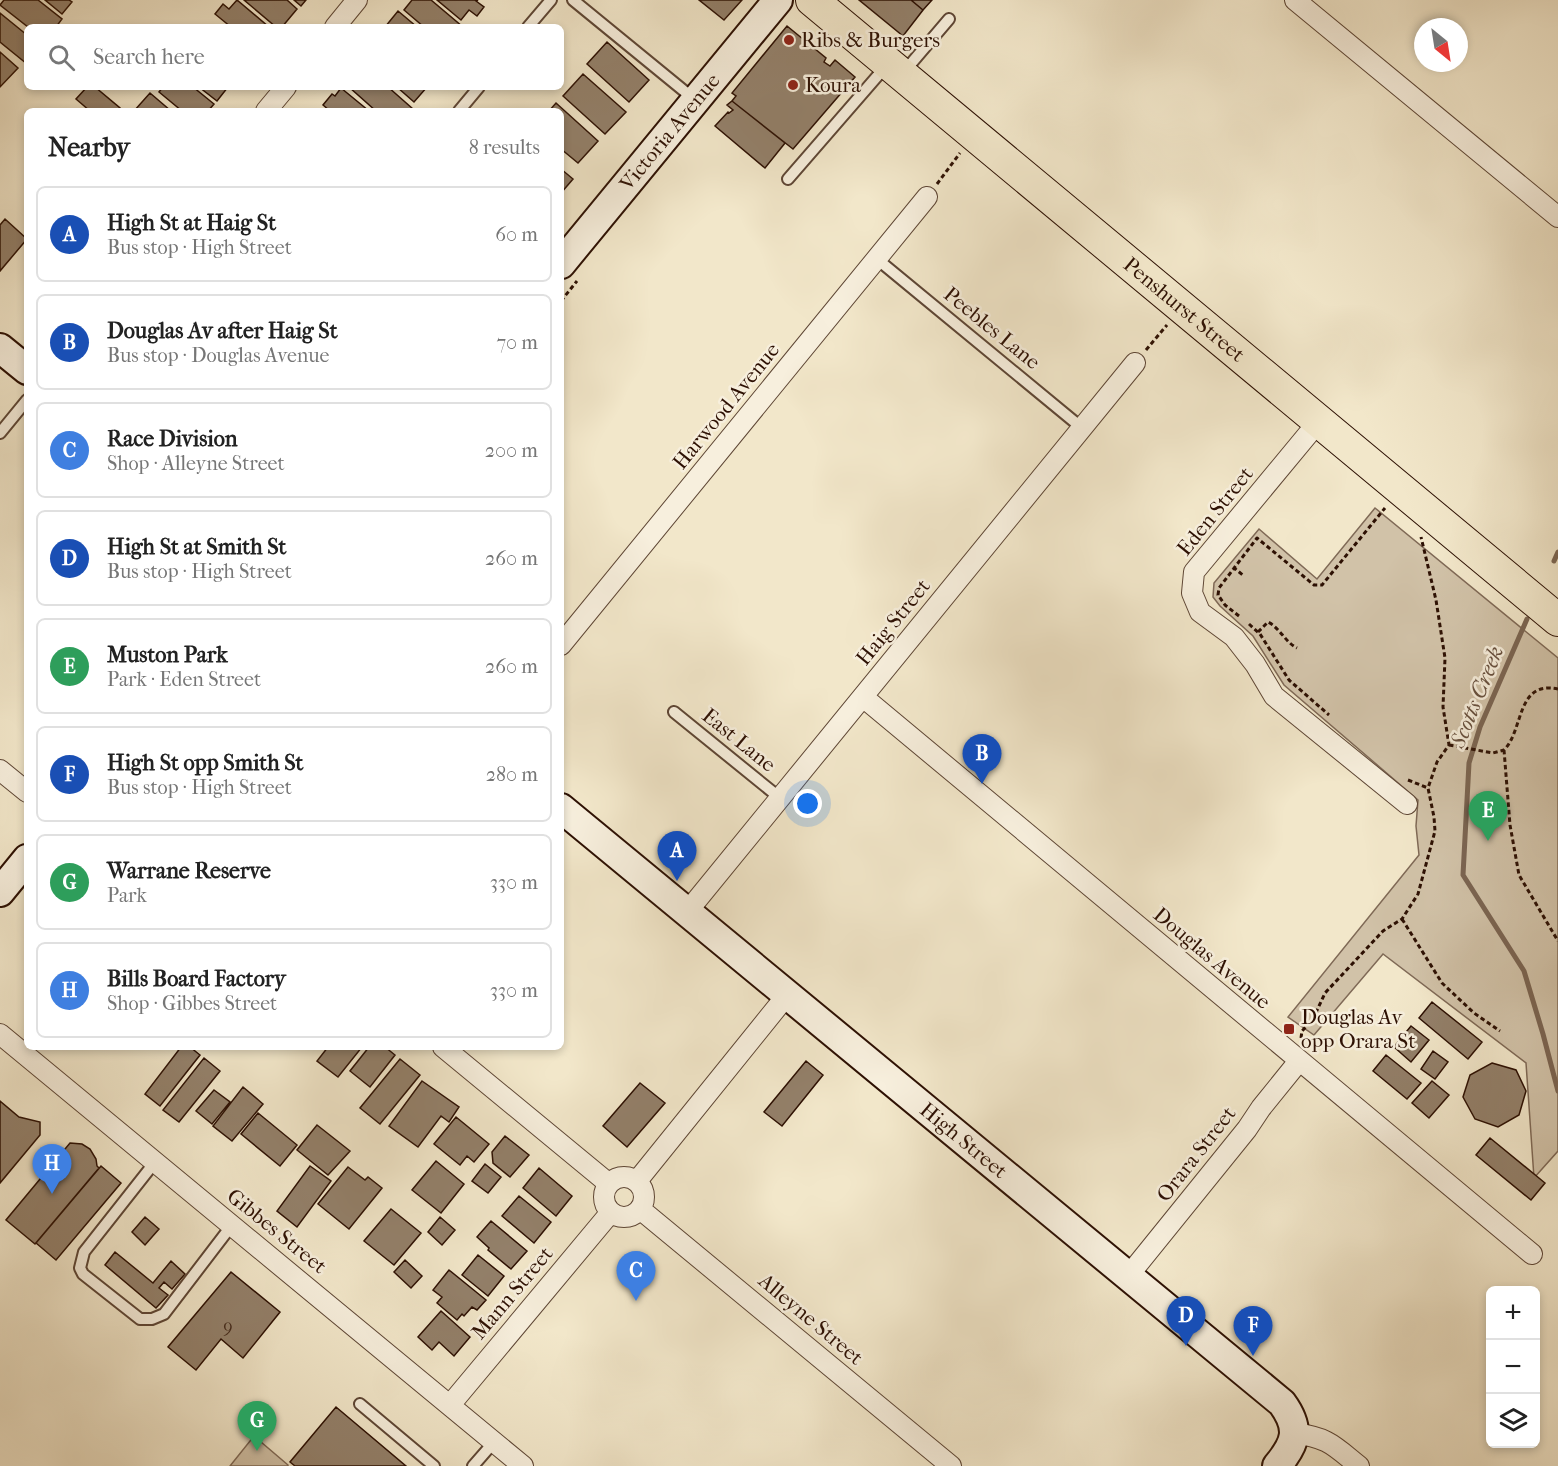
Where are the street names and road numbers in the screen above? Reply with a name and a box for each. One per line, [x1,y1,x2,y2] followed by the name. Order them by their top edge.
[614,69,725,196] street label: Victoria Avenue
[1119,252,1250,367] street label: Penshurst Street
[939,282,1045,374] street label: Peebles Lane
[668,338,784,474] street label: Harwood Avenue
[1172,462,1258,560] street label: Eden Street
[851,574,935,670] street label: Haig Street
[698,703,780,777] street label: East Lane
[1149,902,1275,1014] street label: Douglas Avenue
[915,1097,1012,1183] street label: High Street
[1151,1101,1241,1206] street label: Orara Street
[222,1184,332,1279] street label: Gibbes Street
[466,1242,558,1344] street label: Mann Street
[753,1268,868,1370] street label: Alleyne Street

